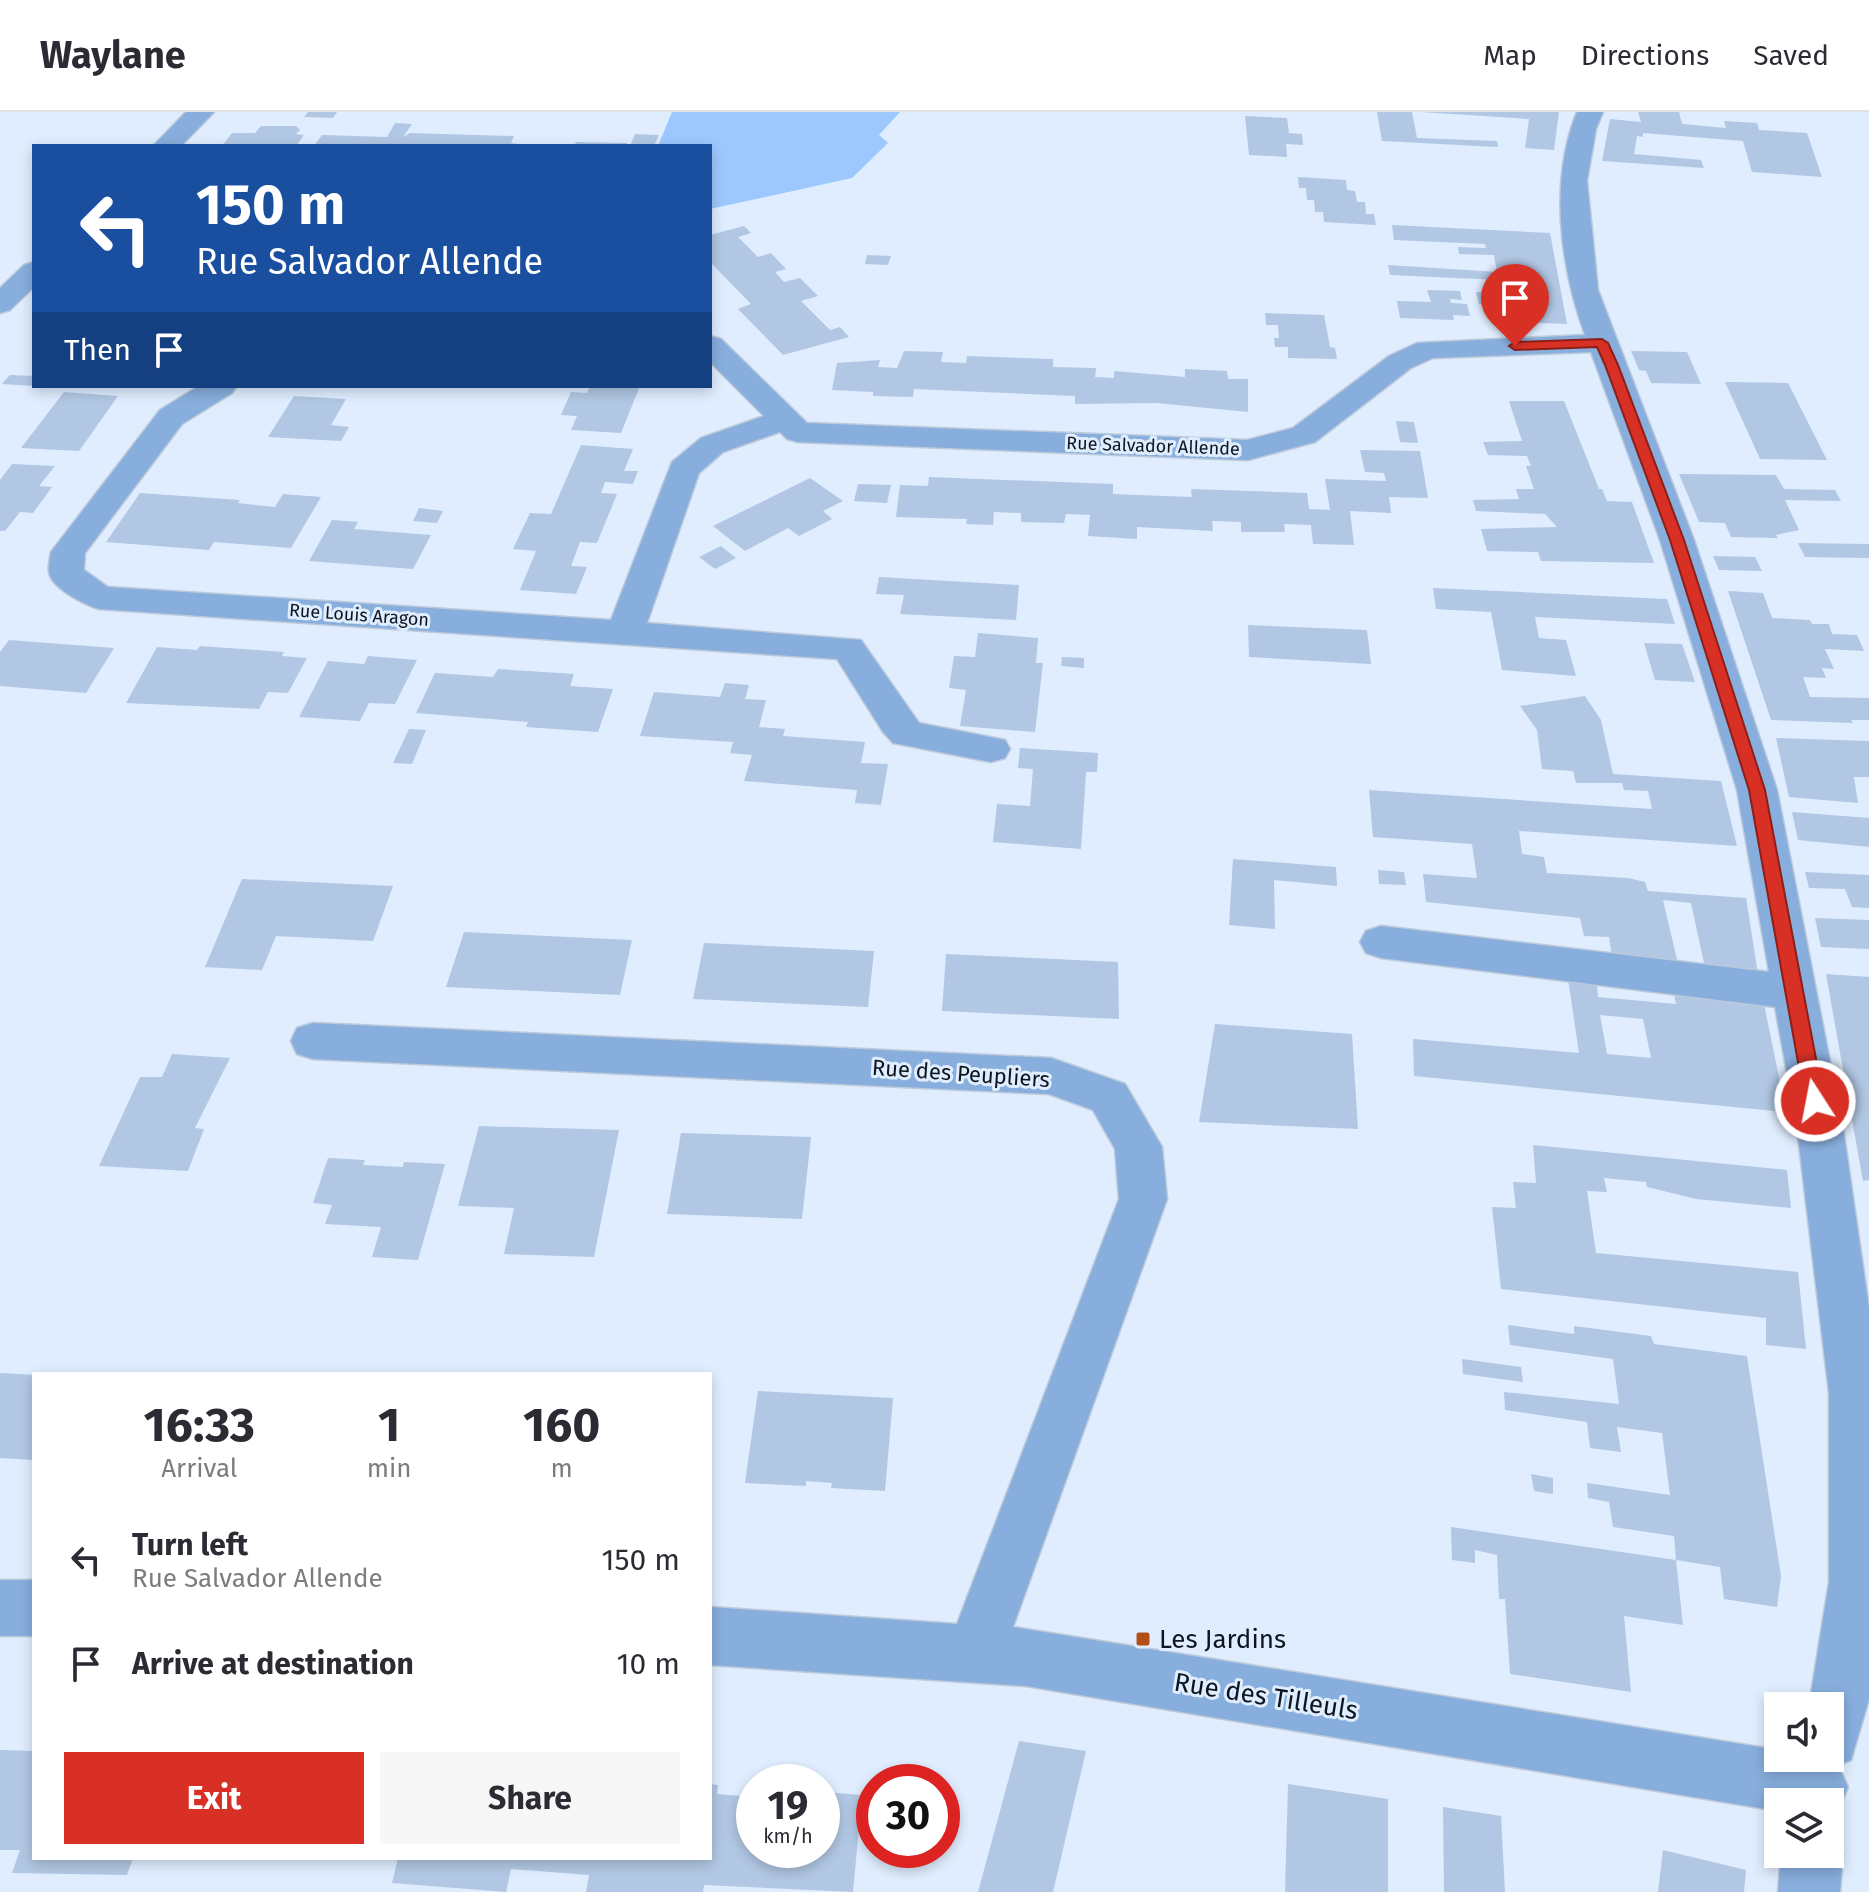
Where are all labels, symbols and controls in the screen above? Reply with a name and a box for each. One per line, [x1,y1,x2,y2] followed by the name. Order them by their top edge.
[40,32,186,78] text: Waylane
[1483,39,1537,72] text: Map
[1581,39,1709,72] text: Directions
[1753,39,1829,72] text: Saved
[196,172,345,239] text: 150 m
[64,176,168,280] icon: left
[196,240,543,284] text: Rue Salvador Allende
[1481,264,1549,346] pin
[1493,276,1537,320] icon: arrive
[147,328,191,372] icon: arrive
[64,332,131,368] text: Then
[1066,432,1240,460] street label: Rue Salvador Allende
[288,599,430,631] street label: Rue Louis Aragon
[871,1054,1051,1093] street label: Rue des Peupliers
[1773,1059,1857,1143] position arrow
[144,1396,255,1454] text: 16:33
[378,1396,400,1454] text: 1
[523,1396,600,1454] text: 160
[161,1453,237,1484] text: Arrival
[367,1453,411,1484] text: min
[551,1453,573,1484] text: m
[132,1527,248,1563] text: Turn left
[64,1538,108,1582] icon: left
[602,1542,680,1578] text: 150 m
[132,1563,383,1594] text: Rue Salvador Allende
[1159,1624,1286,1655] place label: Les Jardins
[1134,1630,1152,1648] marker: Les Jardins
[64,1642,108,1686] icon: arrive
[132,1646,414,1682] text: Arrive at destination
[617,1646,680,1682] text: 10 m
[1172,1667,1360,1726] street label: Rue des Tilleuls
[1764,1692,1844,1868] map controls
[1764,1692,1844,1772] button: sound
[64,1752,364,1844] button: Exit
[380,1752,680,1844] button: Share
[856,1764,960,1868] speed limit sign: 30
[768,1782,808,1830] text: 19
[1764,1788,1844,1868] button: layers
[763,1824,813,1848] text: km/h

